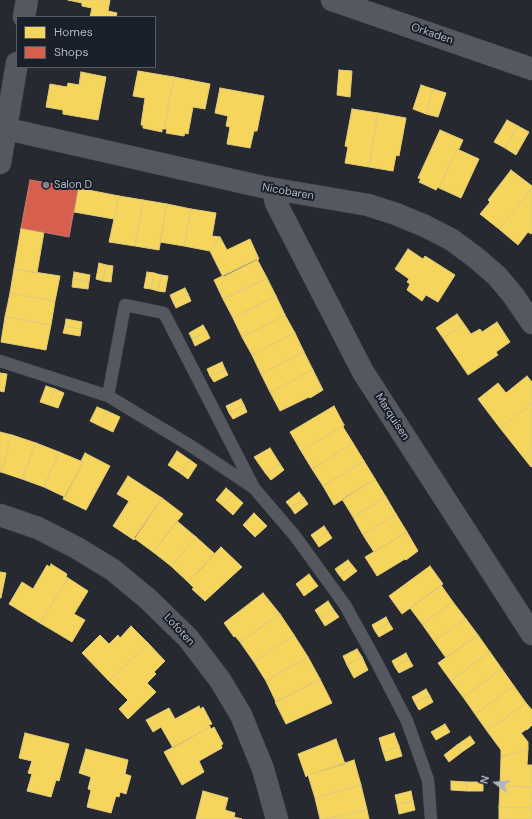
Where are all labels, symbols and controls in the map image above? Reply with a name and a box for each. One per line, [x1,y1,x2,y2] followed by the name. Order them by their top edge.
[16,16,156,68] legend
[409,21,455,47] street label: Orkaden
[54,24,93,40] text: Homes
[54,44,89,60] text: Shops
[54,178,92,192] place label: Salon D
[41,180,51,190] marker: Salon D
[261,181,315,203] street label: Nicobaren
[372,391,412,443] street label: Marquisen
[161,611,197,649] street label: Lofoten
[476,763,516,803] north arrow
[477,774,492,785] text: N

